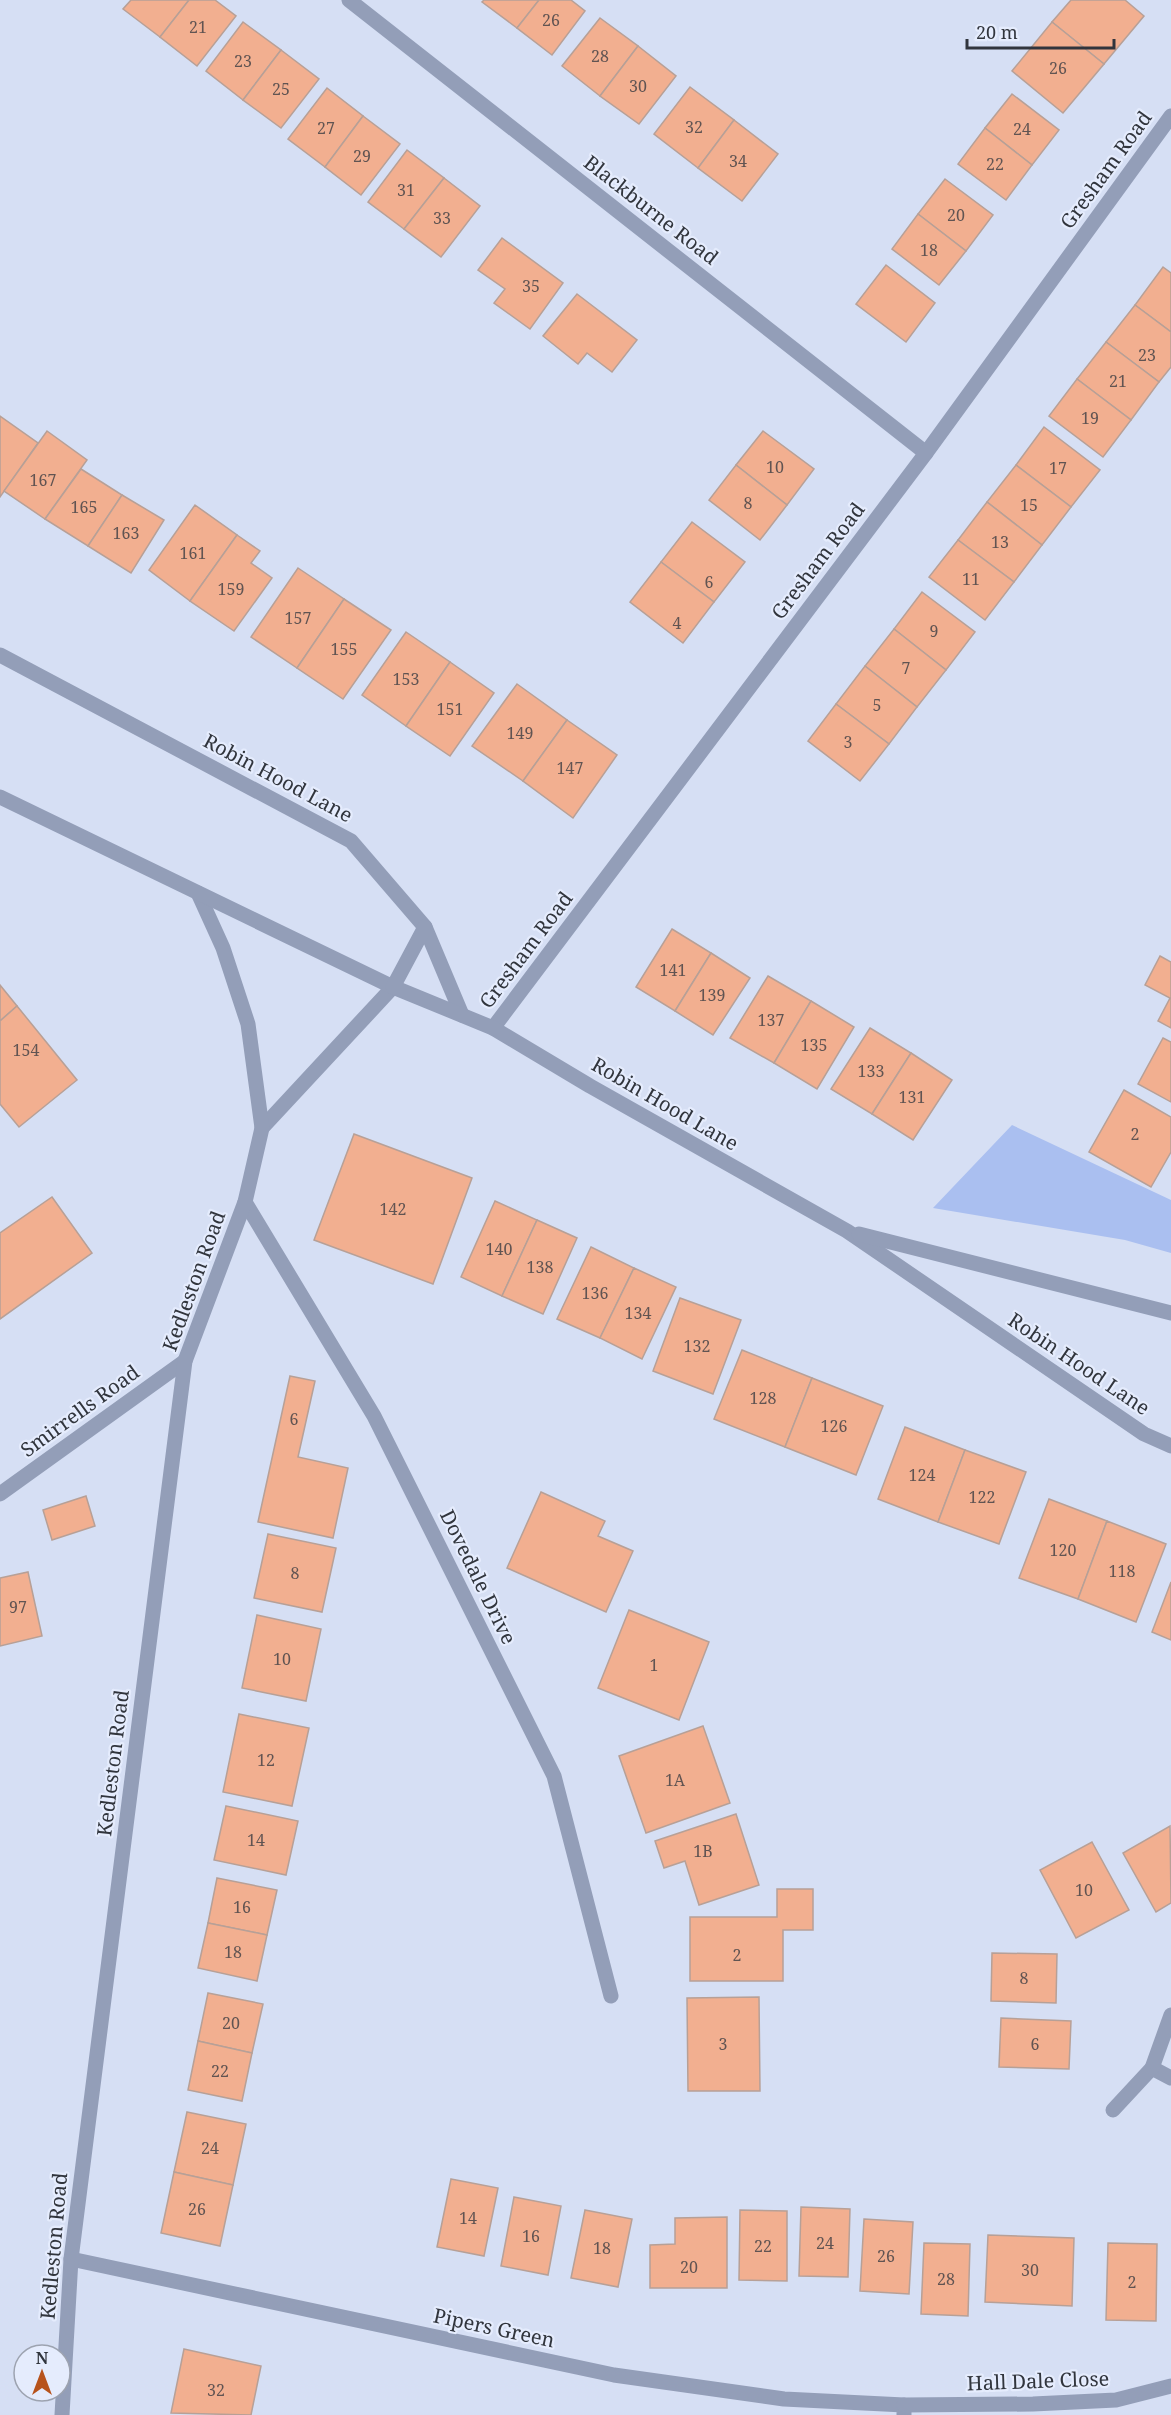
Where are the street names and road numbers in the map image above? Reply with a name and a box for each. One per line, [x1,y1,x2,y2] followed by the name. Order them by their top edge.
[1054,105,1158,234] street label: Gresham Road
[579,149,724,271] street label: Blackburne Road
[765,497,870,625] street label: Gresham Road
[199,727,357,828] street label: Robin Hood Lane
[473,886,578,1014] street label: Gresham Road
[587,1051,744,1157] street label: Robin Hood Lane
[156,1207,231,1355] street label: Kedleston Road
[1003,1306,1155,1421] street label: Robin Hood Lane
[15,1358,144,1463] street label: Smirrells Road
[434,1505,523,1649] street label: Dovedale Drive
[90,1688,135,1838] street label: Kedleston Road
[34,2171,73,2321] street label: Kedleston Road
[431,2302,557,2354] street label: Pipers Green
[966,2365,1110,2396] street label: Hall Dale Close

